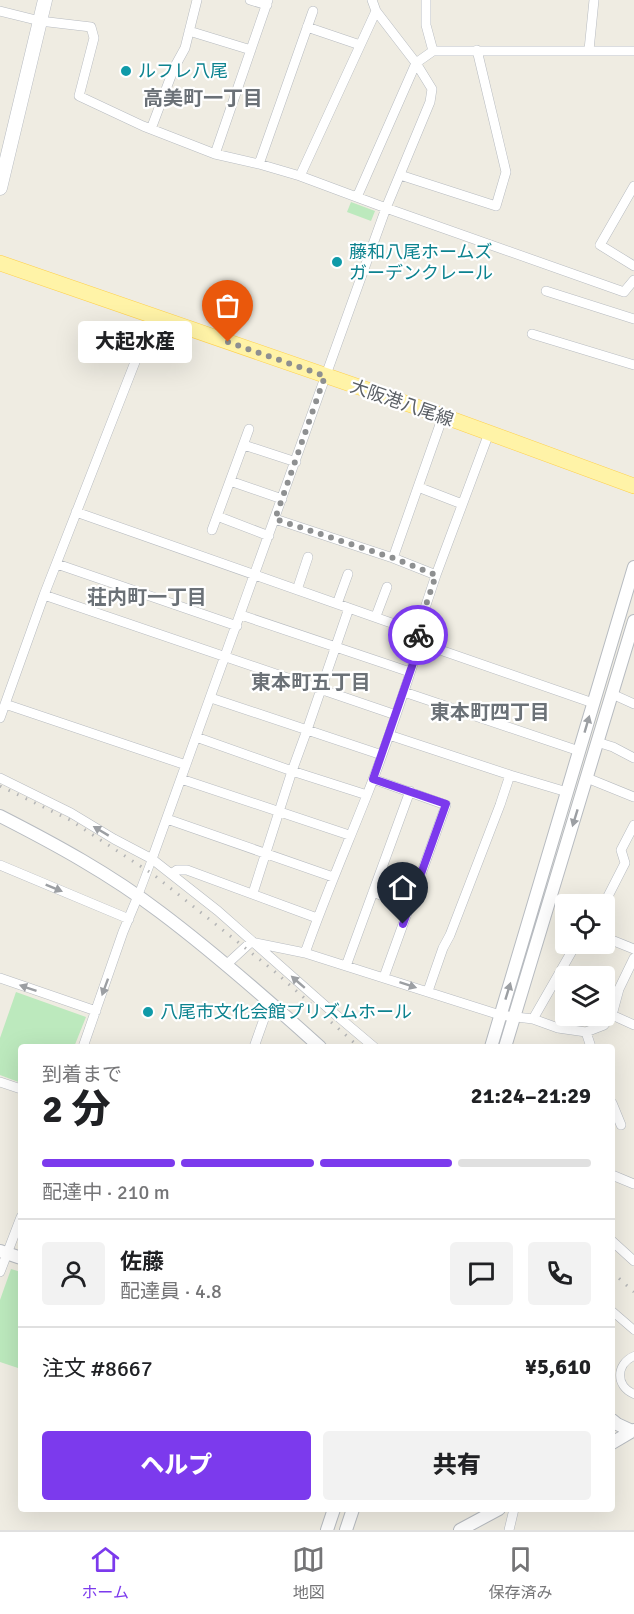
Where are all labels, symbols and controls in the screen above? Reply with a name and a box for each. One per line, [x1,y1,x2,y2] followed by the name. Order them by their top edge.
[138,60,228,82] place label: ルフレ八尾
[119,64,133,78] marker: ルフレ八尾
[143,86,263,111] district label: 高美町一丁目
[349,241,493,284] place label: 藤和八尾ホームズ ガーデンクレール
[330,255,344,269] marker: 藤和八尾ホームズ ガーデンクレール
[202,280,253,342] pin
[211,289,244,322] icon: bag
[78,321,192,363] callout: 大起水産
[95,329,175,354] text: 大起水産
[347,375,457,431] street label: 大阪港八尾線
[87,585,207,610] district label: 荘内町一丁目
[388,605,448,665] courier
[402,619,435,652] icon: bike
[251,670,371,695] district label: 東本町五丁目
[430,700,550,725] district label: 東本町四丁目
[583,715,592,733] one-way arrow
[570,809,579,827] one-way arrow
[92,826,109,836] one-way arrow
[377,862,428,924] pin
[386,871,419,904] icon: home
[45,884,63,893] one-way arrow
[555,894,615,1026] map controls
[555,894,615,954] button: locate
[555,966,615,1026] button: layers
[290,975,305,989] one-way arrow
[99,978,109,996] one-way arrow
[399,981,417,990] one-way arrow
[19,982,37,992] one-way arrow
[504,982,513,1000] one-way arrow
[160,1001,412,1023] place label: 八尾市文化会館プリズムホール
[141,1005,155,1019] marker: 八尾市文化会館プリズムホール
[42,1062,122,1087] text: 到着まで
[471,1082,591,1109] text: 21:24–21:29
[42,1085,111,1133] text: 2 分
[42,1180,170,1205] text: 配達中 · 210 m
[42,1242,105,1305] button: person
[450,1242,513,1305] button: chat
[528,1242,591,1305] button: phone
[120,1248,164,1275] text: 佐藤
[120,1279,222,1304] text: 配達員 · 4.8
[525,1353,591,1380] text: ¥5,610
[42,1355,153,1382] text: 注文 #8667
[42,1431,311,1500] button: ヘルプ
[323,1431,591,1500] button: 共有
[82,1543,129,1603] tab: ホーム
[292,1543,325,1603] tab: 地図
[488,1543,552,1603] tab: 保存済み

